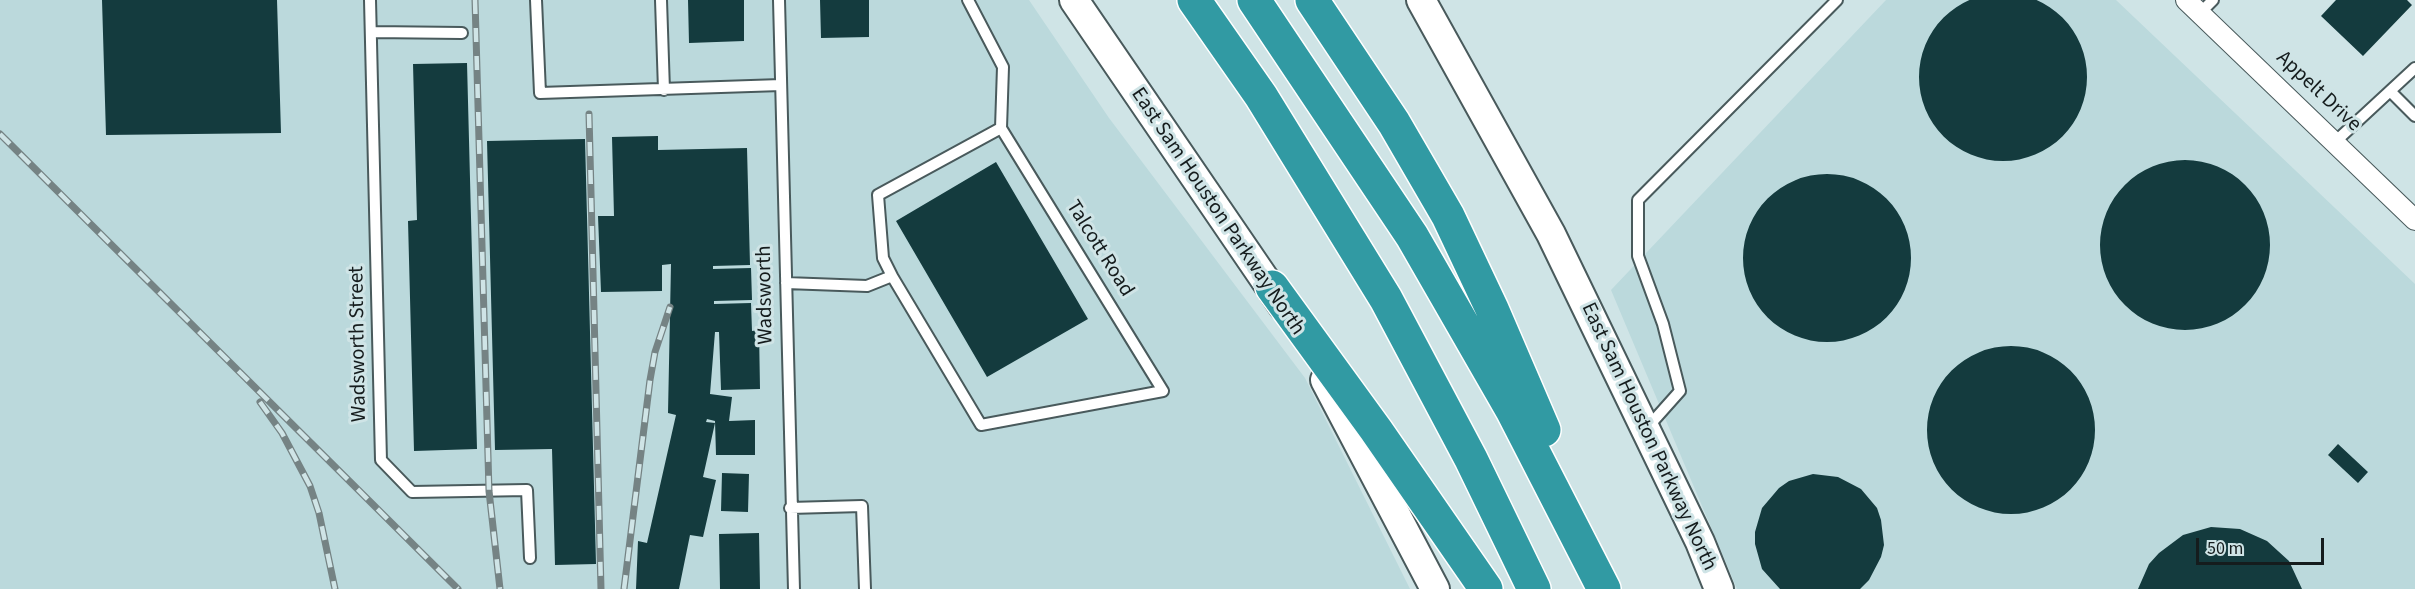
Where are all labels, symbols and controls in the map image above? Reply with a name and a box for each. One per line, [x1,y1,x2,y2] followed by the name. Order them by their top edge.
[2270,46,2366,138] street label: Appelt Drive
[1125,83,1309,341] street label: East Sam Houston Parkway North
[1059,196,1139,302] street label: Talcott Road
[753,245,779,345] street label: Wadsworth
[345,266,373,422] street label: Wadsworth Street
[1575,299,1721,575] street label: East Sam Houston Parkway North
[2199,526,2326,564] scale bar
[2207,536,2243,561] text: 50 m

